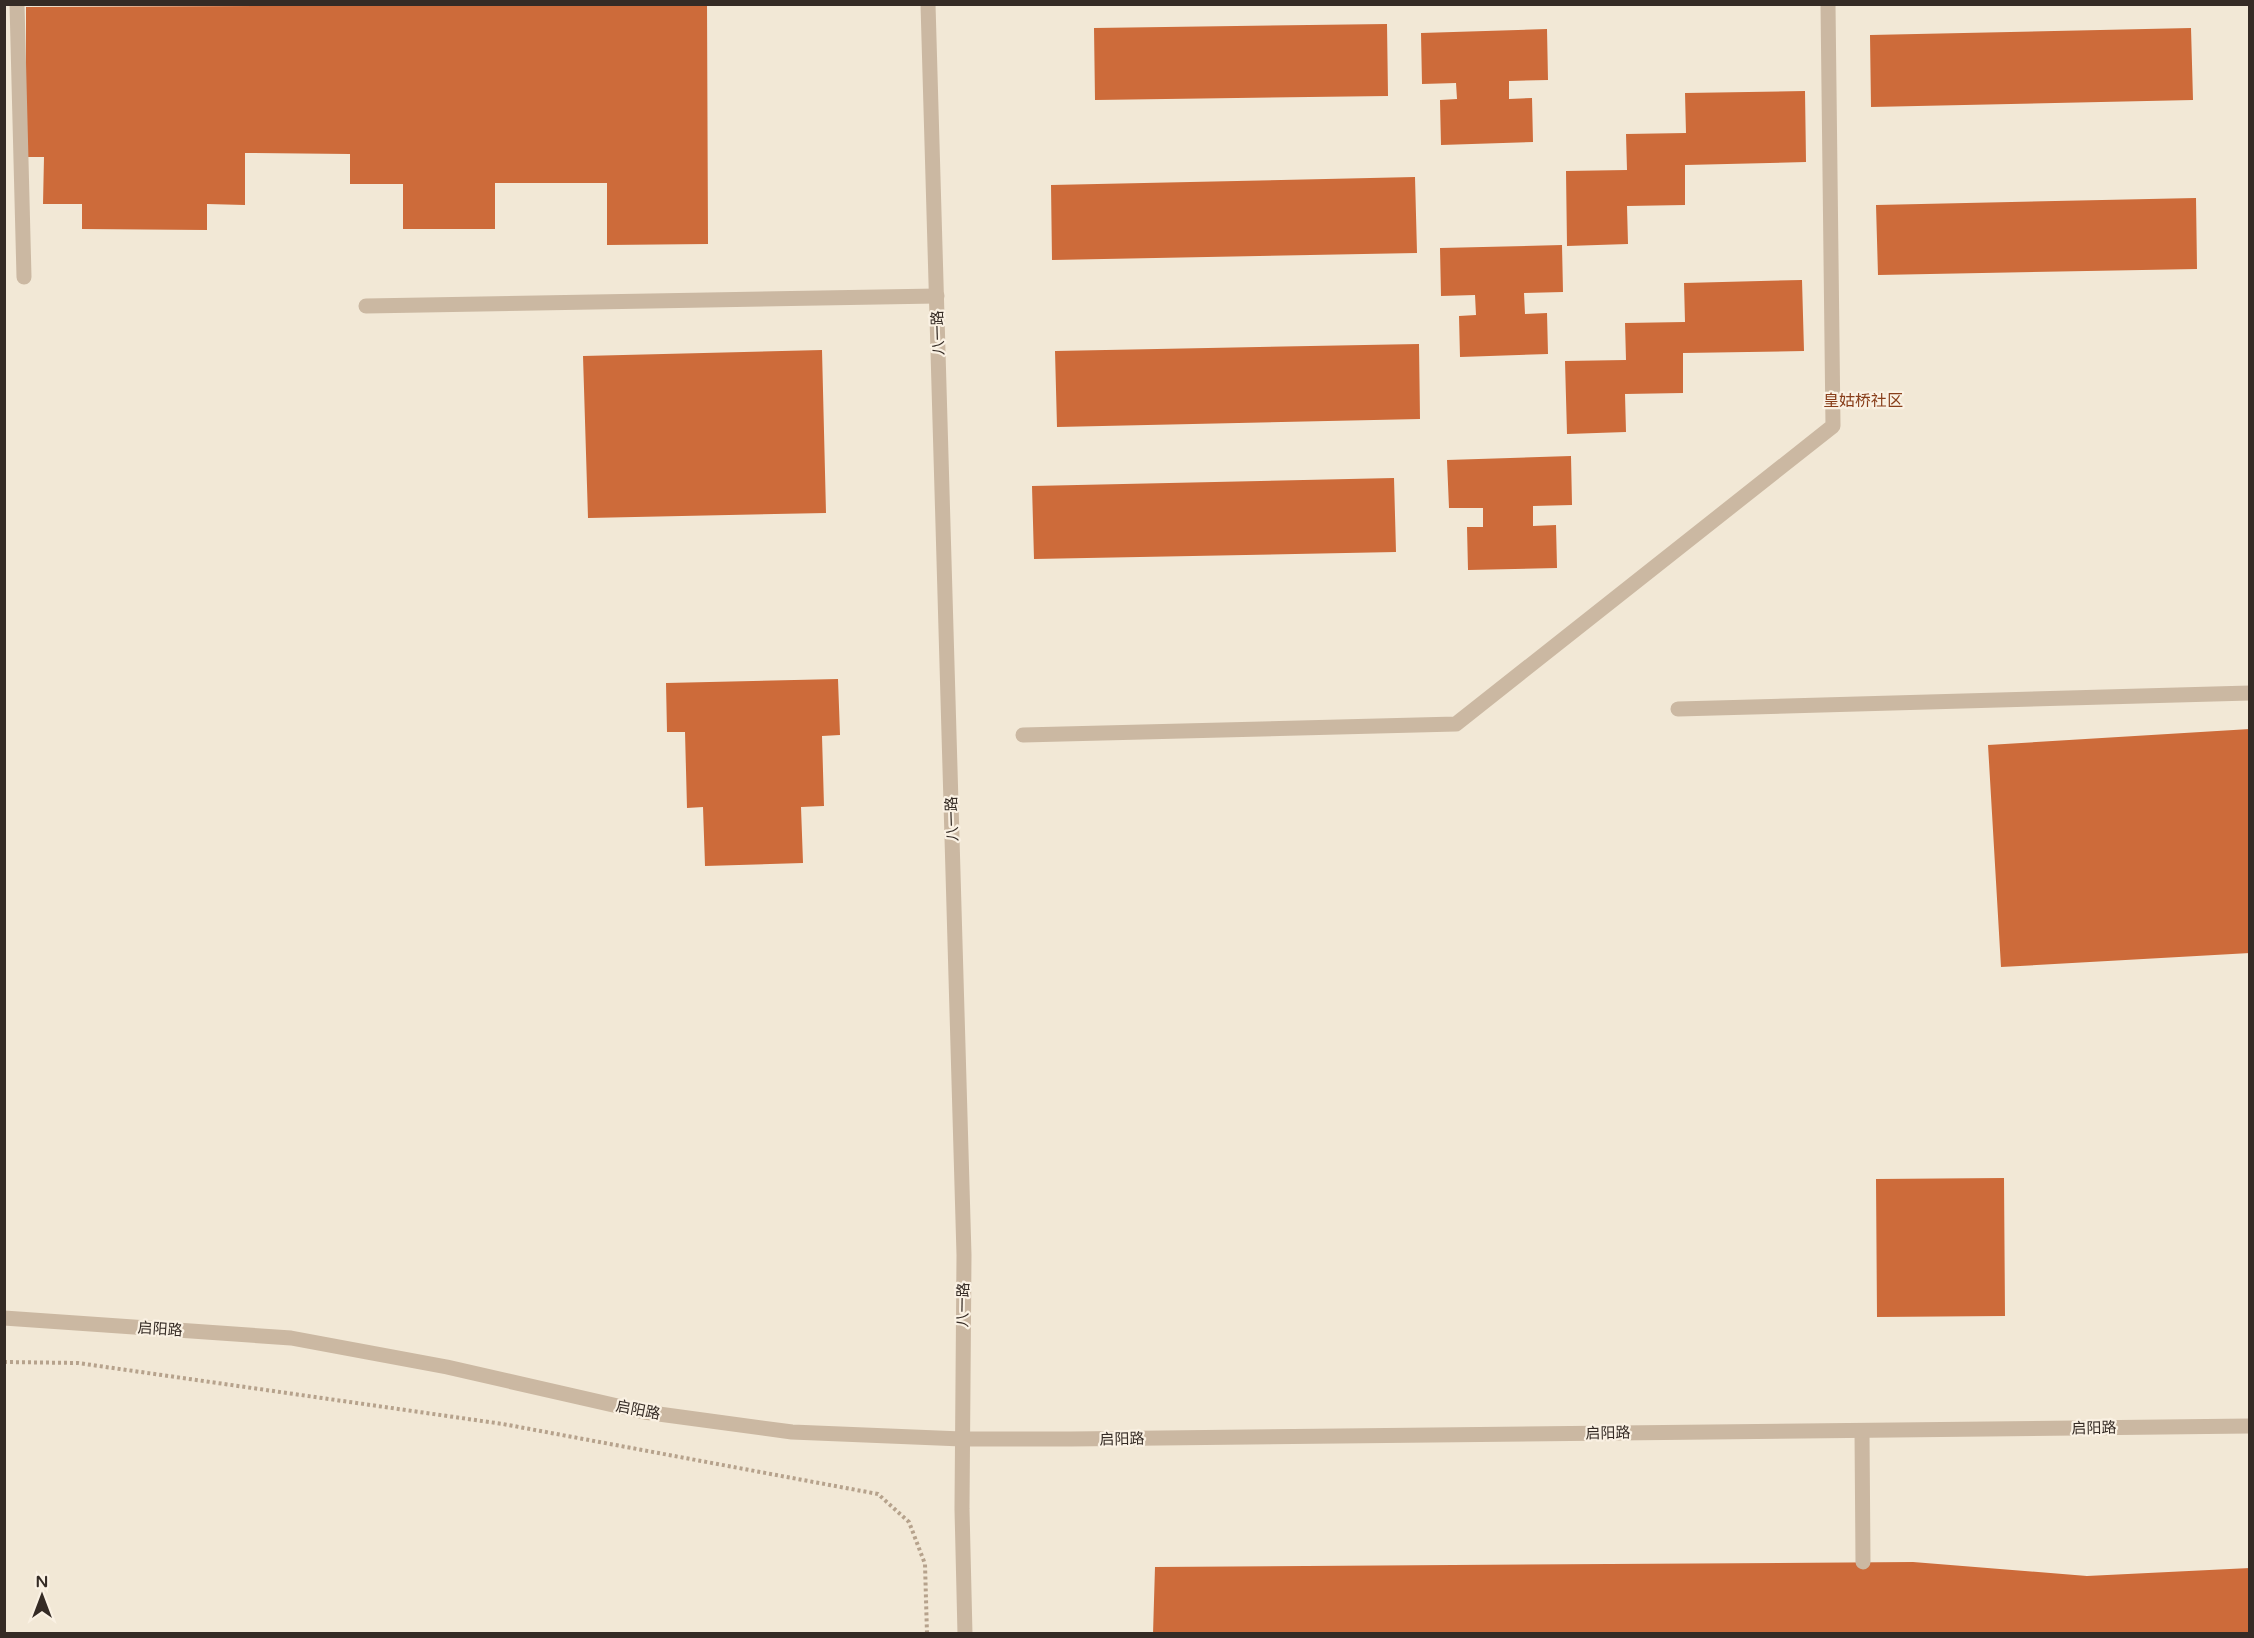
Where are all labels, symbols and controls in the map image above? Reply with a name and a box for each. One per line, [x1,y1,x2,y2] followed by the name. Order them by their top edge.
[928,310,948,356] street label: 八一路
[1823,391,1903,411] district label: 皇姑桥社区
[942,796,962,842] street label: 八一路
[954,1282,972,1328] street label: 八一路
[137,1318,183,1340] street label: 启阳路
[614,1397,662,1423] street label: 启阳路
[2071,1419,2117,1437] street label: 启阳路
[1585,1424,1631,1442] street label: 启阳路
[1099,1430,1145,1448] street label: 启阳路
[12,1566,72,1626] north arrow
[36,1572,48,1592] text: N

